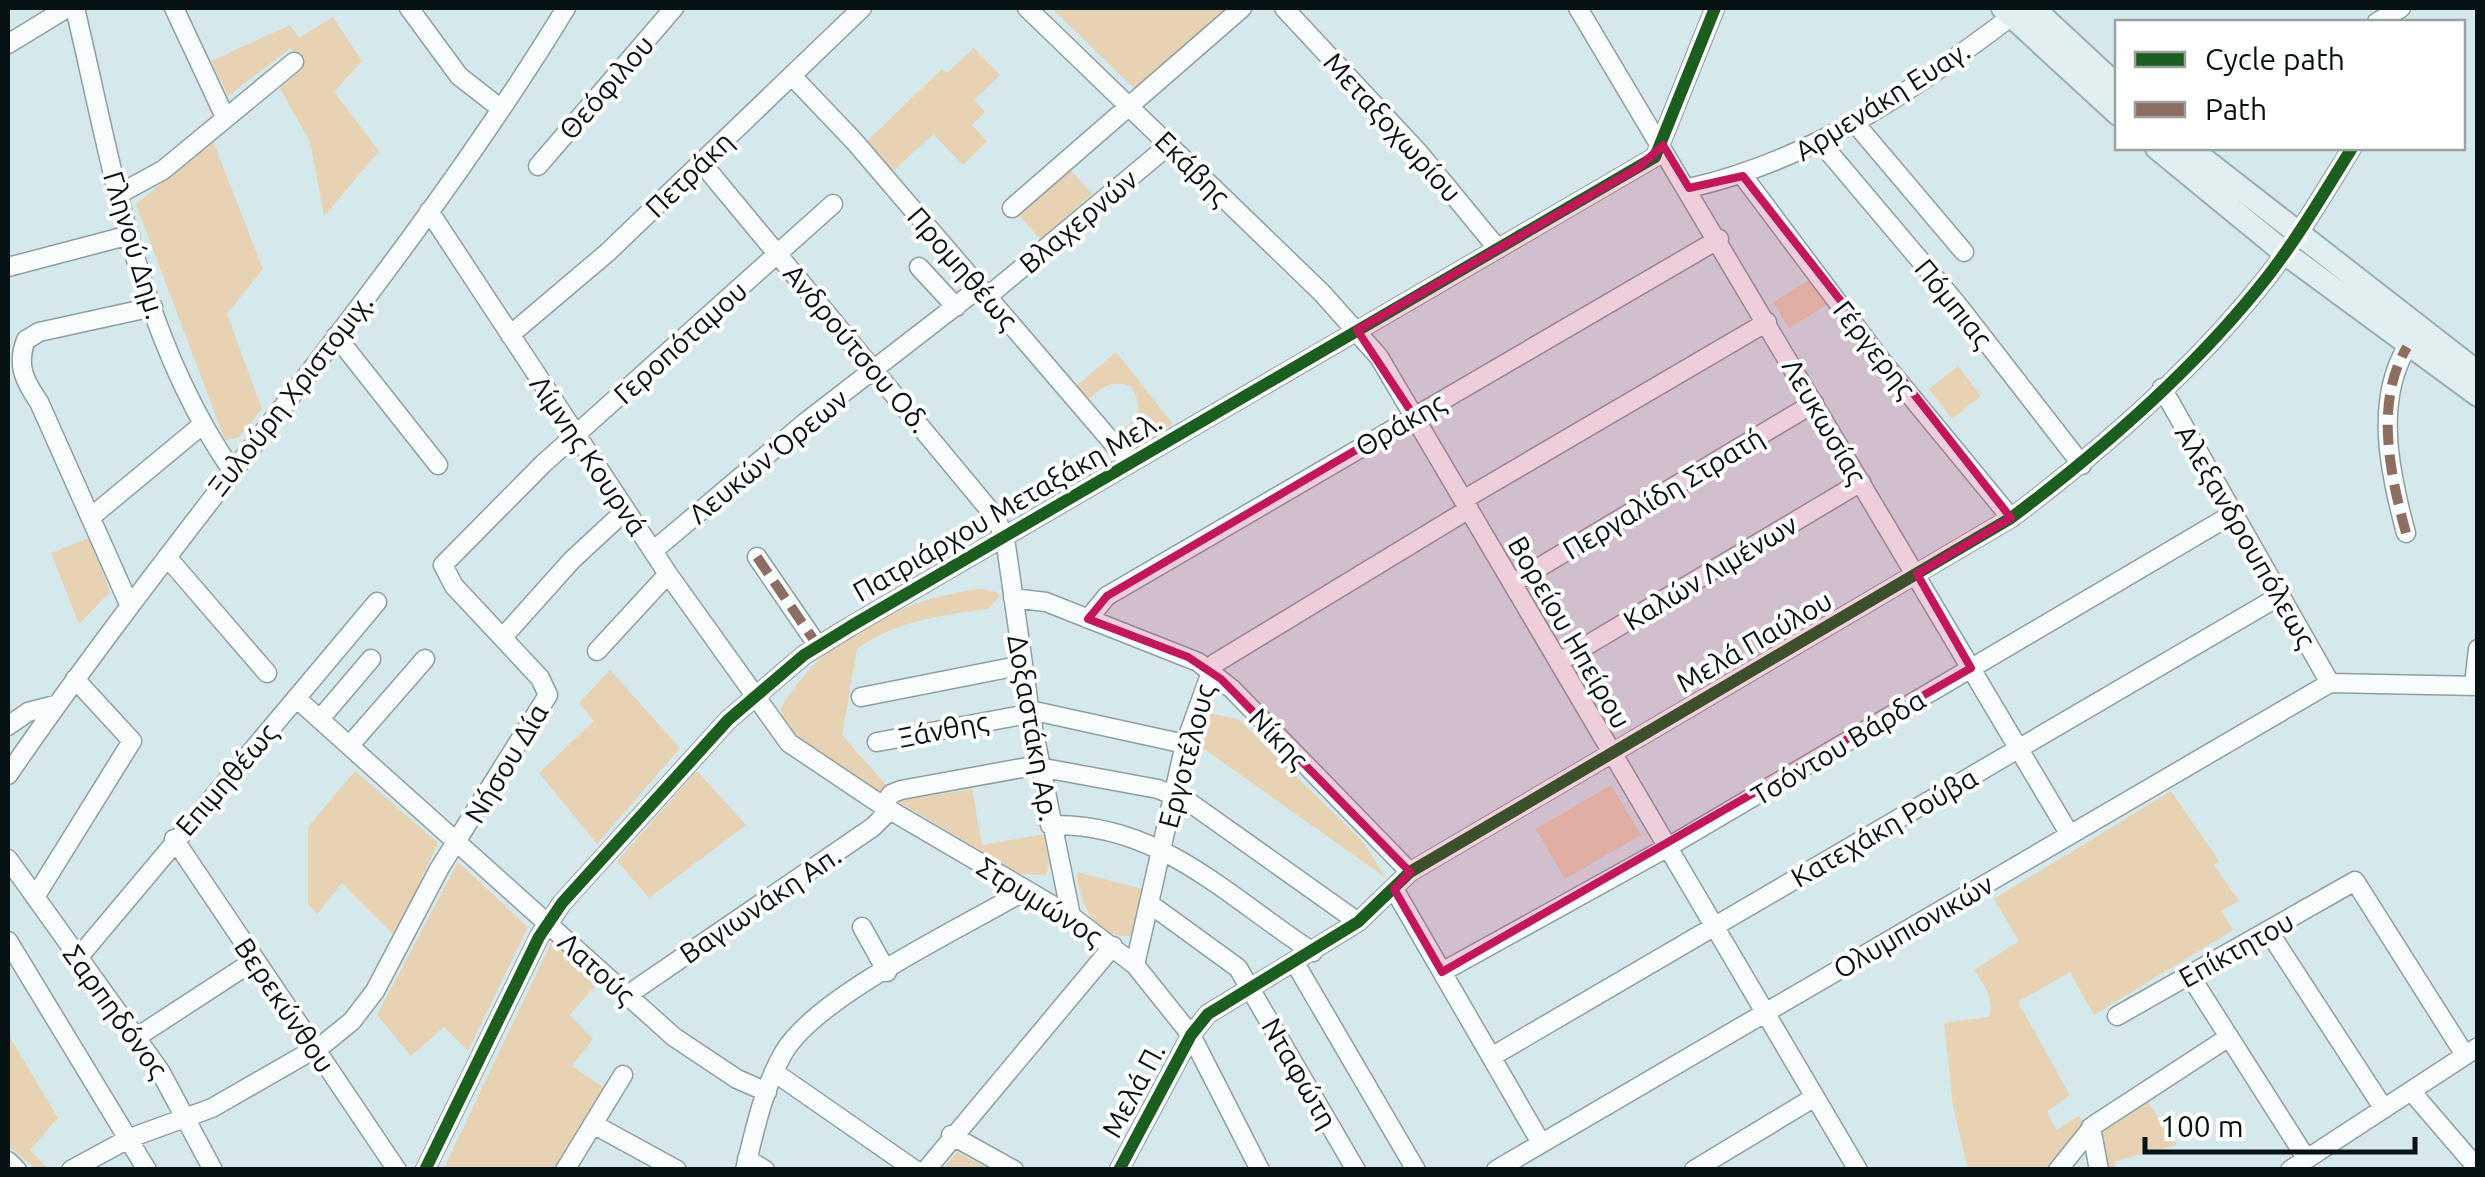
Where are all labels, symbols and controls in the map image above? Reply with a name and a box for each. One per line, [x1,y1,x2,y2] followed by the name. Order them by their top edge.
[2115,20,2465,150] legend
[552,29,660,145] street label: Θεόφιλου
[1789,34,1975,166] street label: Αρμενάκη Ευαγ.
[2205,42,2345,76] text: Cycle path
[1317,46,1468,209] street label: Μεταξοχωρίου
[2205,92,2267,126] text: Path
[639,125,739,223] street label: Πετράκη
[1149,125,1237,212] street label: Εκάβης
[1013,163,1143,279] street label: Βλαχερνών
[98,167,172,323] street label: Γληνού Δημ.
[901,201,1024,336] street label: Προμηθέως
[1908,253,1999,354] street label: Πόμπιας
[778,258,936,438] street label: Ανδρούτσου Οδ.
[607,274,753,410] street label: Γεροπόταμου
[202,287,378,501] street label: Ξυλούρη Χριστομιχ.
[1827,294,1923,404] street label: Γέργερης
[1776,353,1873,490] street label: Λευκωσίας
[523,369,654,541] street label: Λίμνης Κουρνά
[682,382,854,529] street label: Λευκών Όρεων
[1350,386,1451,463] street label: Θράκης
[847,405,1167,608] street label: Πατριάρχου Μεταξάκη Μελ.
[2169,419,2323,654] street label: Αλεξανδρουπόλεως
[1557,421,1769,565] street label: Περγαλίδη Στρατή
[1618,508,1803,636] street label: Καλών Λιμένων
[1502,531,1638,733] street label: Βορείου Ηπείρου
[1671,584,1837,698] street label: Μελά Παύλου
[1001,632,1066,824] street label: Δοξαστάκη Αρ.
[1152,680,1221,832] street label: Εργοτέλους
[1746,683,1931,811] street label: Τσόντου Βάρδα
[458,698,554,828] street label: Νήσου Δία
[1242,702,1315,775] street label: Νίκης
[895,705,991,754] street label: Ξάνθης
[169,717,284,842] street label: Επιμηθέως
[1785,761,1983,893] street label: Κατεχάκη Ρούβα
[674,839,846,969] street label: Βαγιωνάκη Απ.
[971,850,1108,953] street label: Στρυμώνος
[1828,868,1999,984] street label: Ολυμπιονικών
[2173,905,2299,993] street label: Επίκτητου
[552,926,642,1011] street label: Λατούς
[229,932,341,1078] street label: Βερεκύνθου
[57,939,175,1084] street label: Σαρπηδόνος
[1256,1013,1344,1133] street label: Νταφώτη
[1095,1038,1171,1142] street label: Μελά Π.
[2145,1092,2415,1154] scale bar
[2160,1109,2244,1143] text: 100 m

